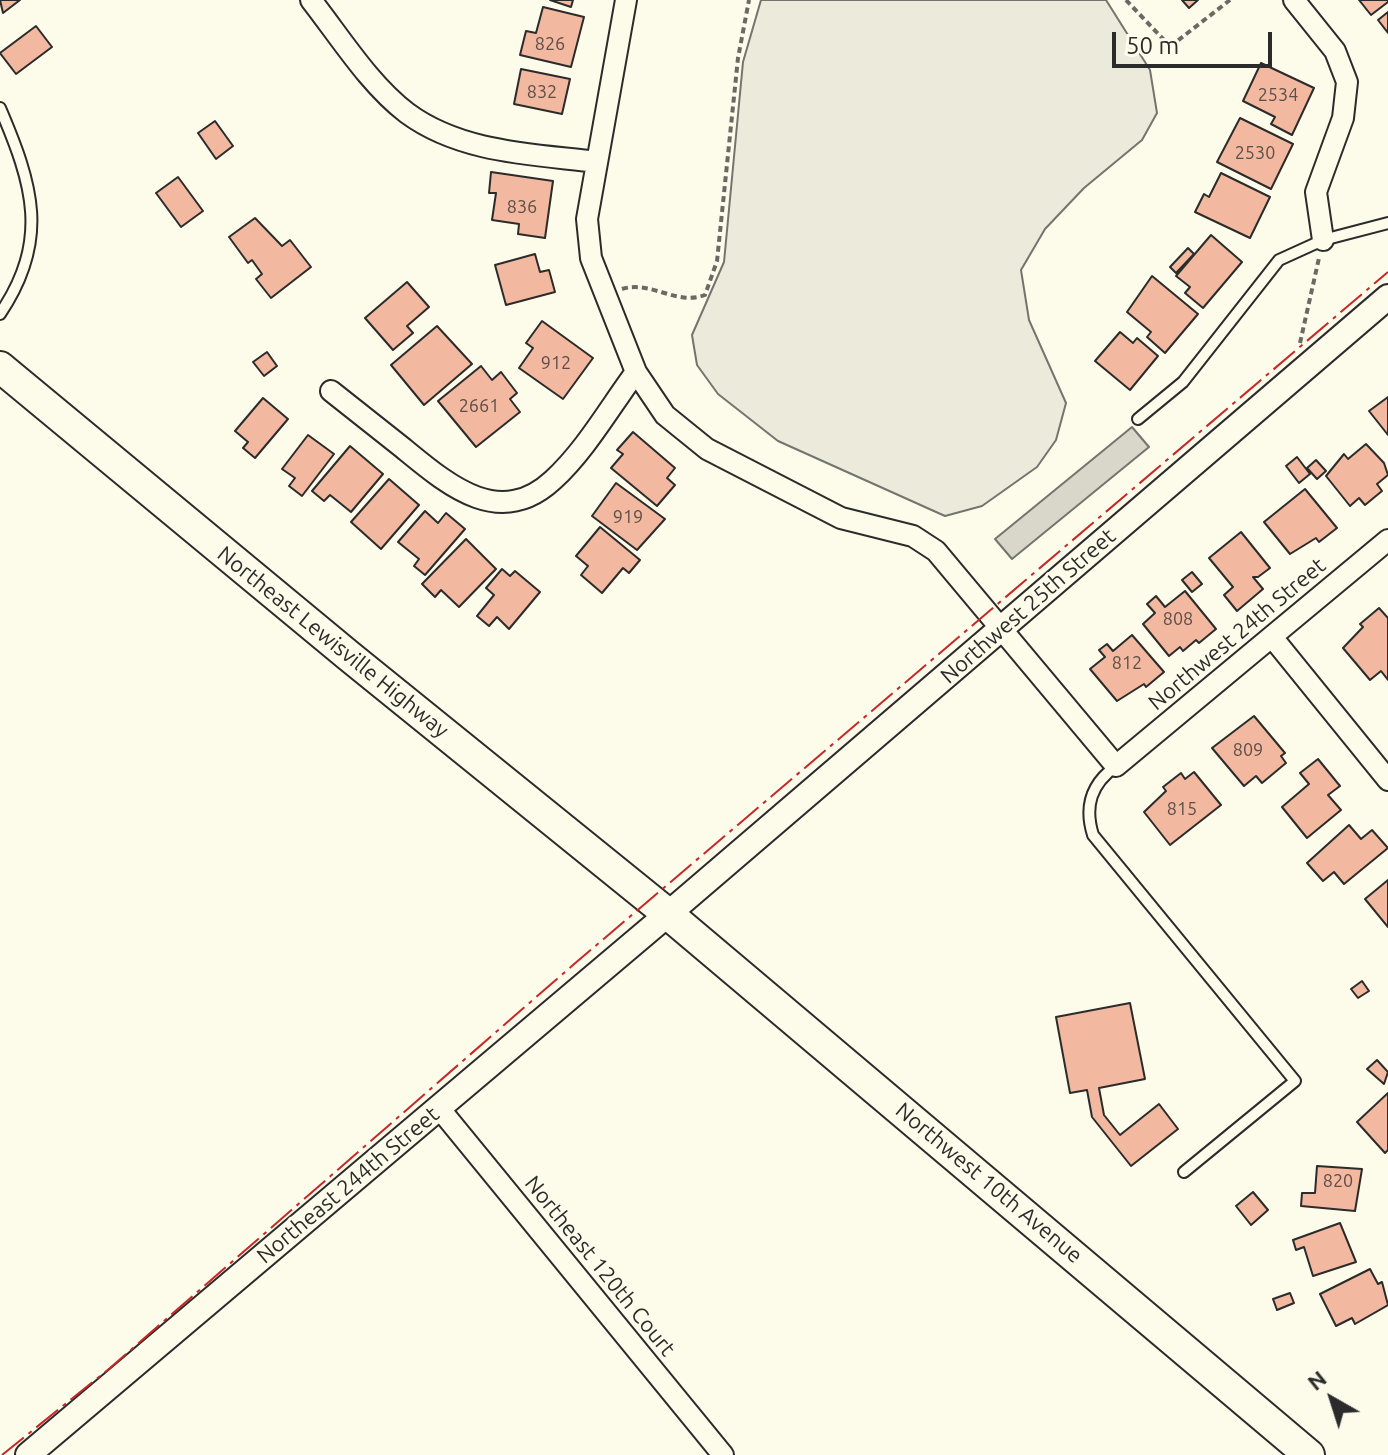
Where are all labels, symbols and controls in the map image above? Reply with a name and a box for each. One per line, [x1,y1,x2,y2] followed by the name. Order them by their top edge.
[1116,16,1276,66] scale bar
[1126,32,1179,59] text: 50 m
[535,33,565,55] house number: 826
[527,81,557,103] house number: 832
[1258,84,1298,106] house number: 2534
[1235,142,1275,164] house number: 2530
[507,196,537,218] house number: 836
[541,352,571,374] house number: 912
[459,395,499,417] house number: 2661
[613,506,643,528] house number: 919
[935,523,1121,689] street label: Northwest 25th Street
[212,541,454,743] street label: Northeast Lewisville Highway
[1143,552,1331,716] street label: Northwest 24th Street
[1163,608,1193,630] house number: 808
[1112,652,1142,674] house number: 812
[1233,739,1263,761] house number: 809
[1167,798,1197,820] house number: 815
[890,1097,1088,1269] street label: Northwest 10th Avenue
[252,1101,444,1269] street label: Northeast 244th Street
[1323,1170,1353,1192] house number: 820
[519,1171,681,1361] street label: Northeast 120th Court
[1292,1359,1372,1439] north arrow
[1302,1365,1331,1395] text: N

